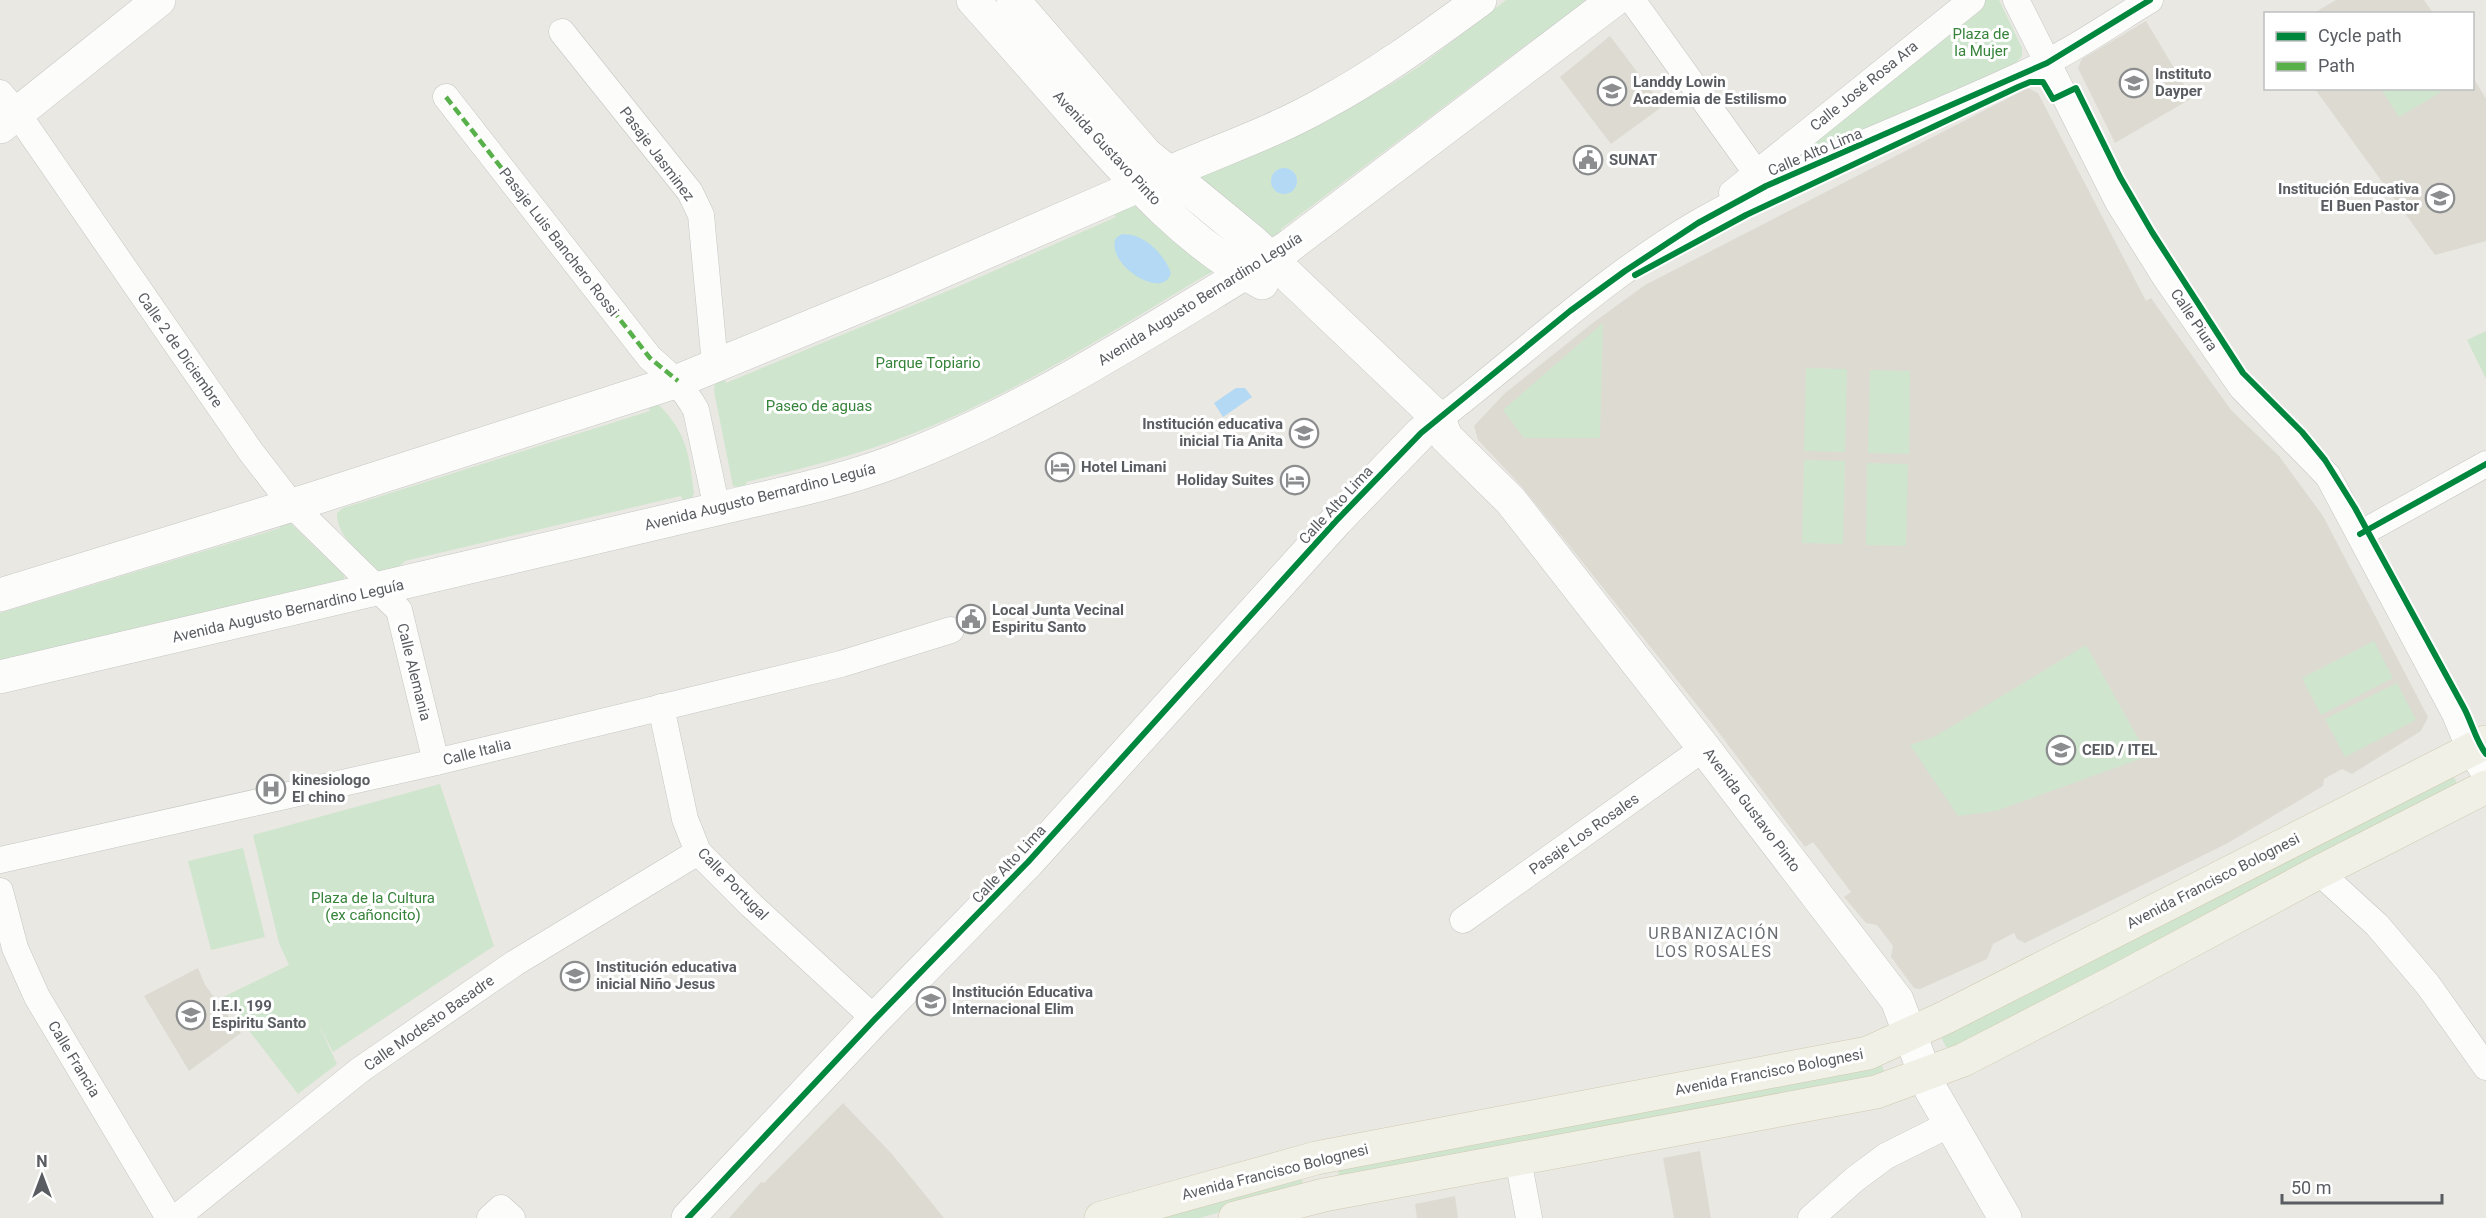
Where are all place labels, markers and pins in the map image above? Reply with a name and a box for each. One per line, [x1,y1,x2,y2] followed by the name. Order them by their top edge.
[2155,65,2211,100] place label: Instituto Dayper
[2118,67,2150,99] school or university icon: Instituto Dayper
[1633,73,1787,108] place label: Landdy Lowin Academia de Estilismo
[1596,75,1628,107] school or university icon: Landdy Lowin Academia de Estilismo
[1572,144,1604,176] public building icon: SUNAT
[1609,151,1657,169] place label: SUNAT
[2278,180,2419,215] place label: Institución Educativa El Buen Pastor
[2424,182,2456,214] school or university icon: Institución Educativa El Buen Pastor
[1142,415,1283,450] place label: Institución educativa inicial Tia Anita
[1288,417,1320,449] school or university icon: Institución educativa inicial Tia Anita
[1044,451,1076,483] hotel icon: Hotel Limani
[1081,458,1166,476] place label: Hotel Limani
[1279,464,1311,496] hotel icon: Holiday Suites
[1177,471,1274,489] place label: Holiday Suites
[992,601,1124,636] place label: Local Junta Vecinal Espiritu Santo
[955,603,987,635] public building icon: Local Junta Vecinal Espiritu Santo
[2045,734,2077,766] school or university icon: CEID / ITEL
[2082,741,2157,759] place label: CEID / ITEL
[292,771,370,806] place label: kinesiologo El chino
[255,773,287,805] hospital icon: kinesiologo El chino
[596,958,737,993] place label: Institución educativa inicial Niño Jesus
[559,960,591,992] school or university icon: Institución educativa inicial Niño Jesus
[952,983,1093,1018] place label: Institución Educativa Internacional Elim
[915,985,947,1017] school or university icon: Institución Educativa Internacional Elim
[212,997,306,1032] place label: I.E.I. 199 Espiritu Santo
[175,999,207,1031] school or university icon: I.E.I. 199 Espiritu Santo

